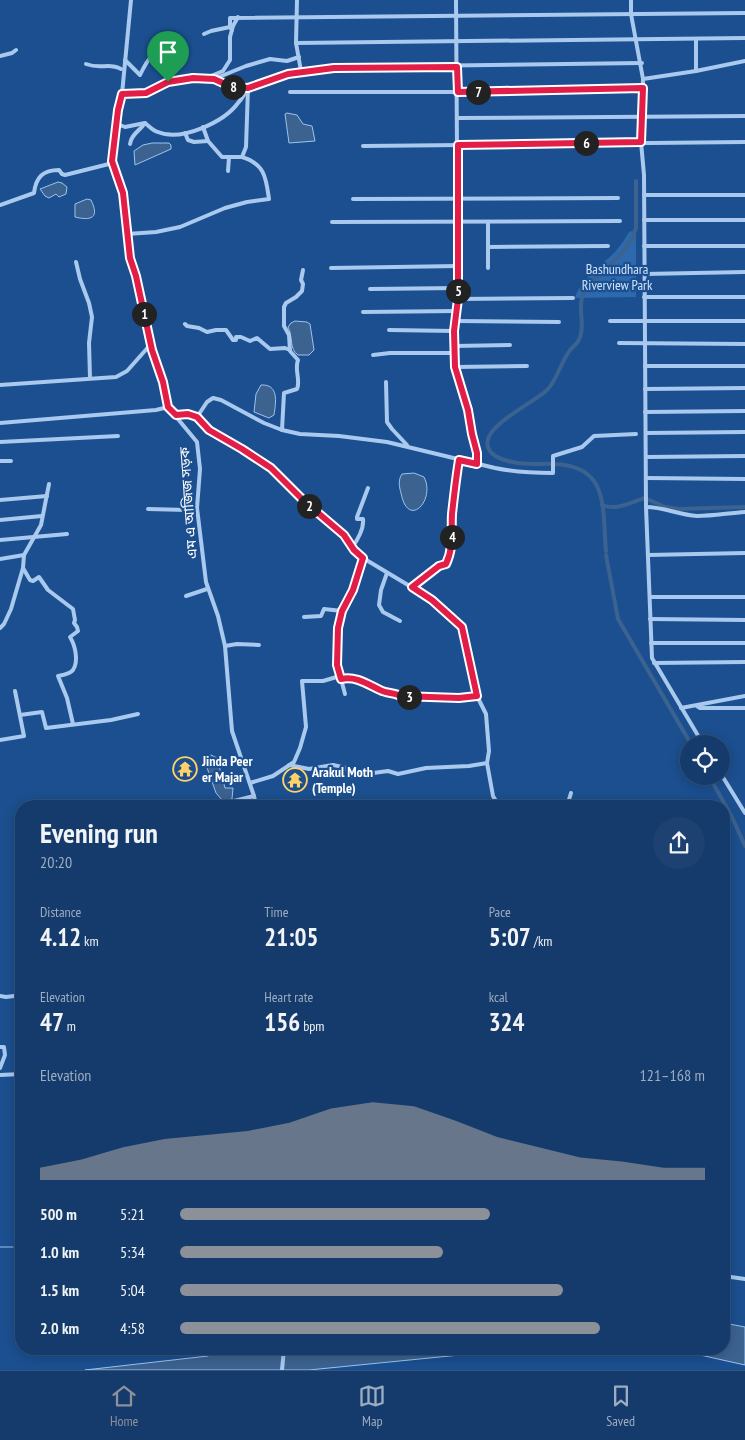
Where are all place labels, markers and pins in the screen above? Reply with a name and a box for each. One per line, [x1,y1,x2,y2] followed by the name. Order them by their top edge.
[147,31,189,82] pin
[220,74,246,100] pin: 8
[466,80,490,104] pin: 7
[574,130,598,156] pin: 6
[446,278,470,304] pin: 5
[132,302,156,326] pin: 1
[296,494,322,518] pin: 2
[440,524,464,550] pin: 4
[396,684,422,710] pin: 3
[201,752,254,786] place label: Jinda Peer er Majar
[172,756,198,782] temple icon: Jinda Peer er Majar
[311,763,373,797] place label: Arakul Moth (Temple)
[282,767,308,793] temple icon: Arakul Moth (Temple)

